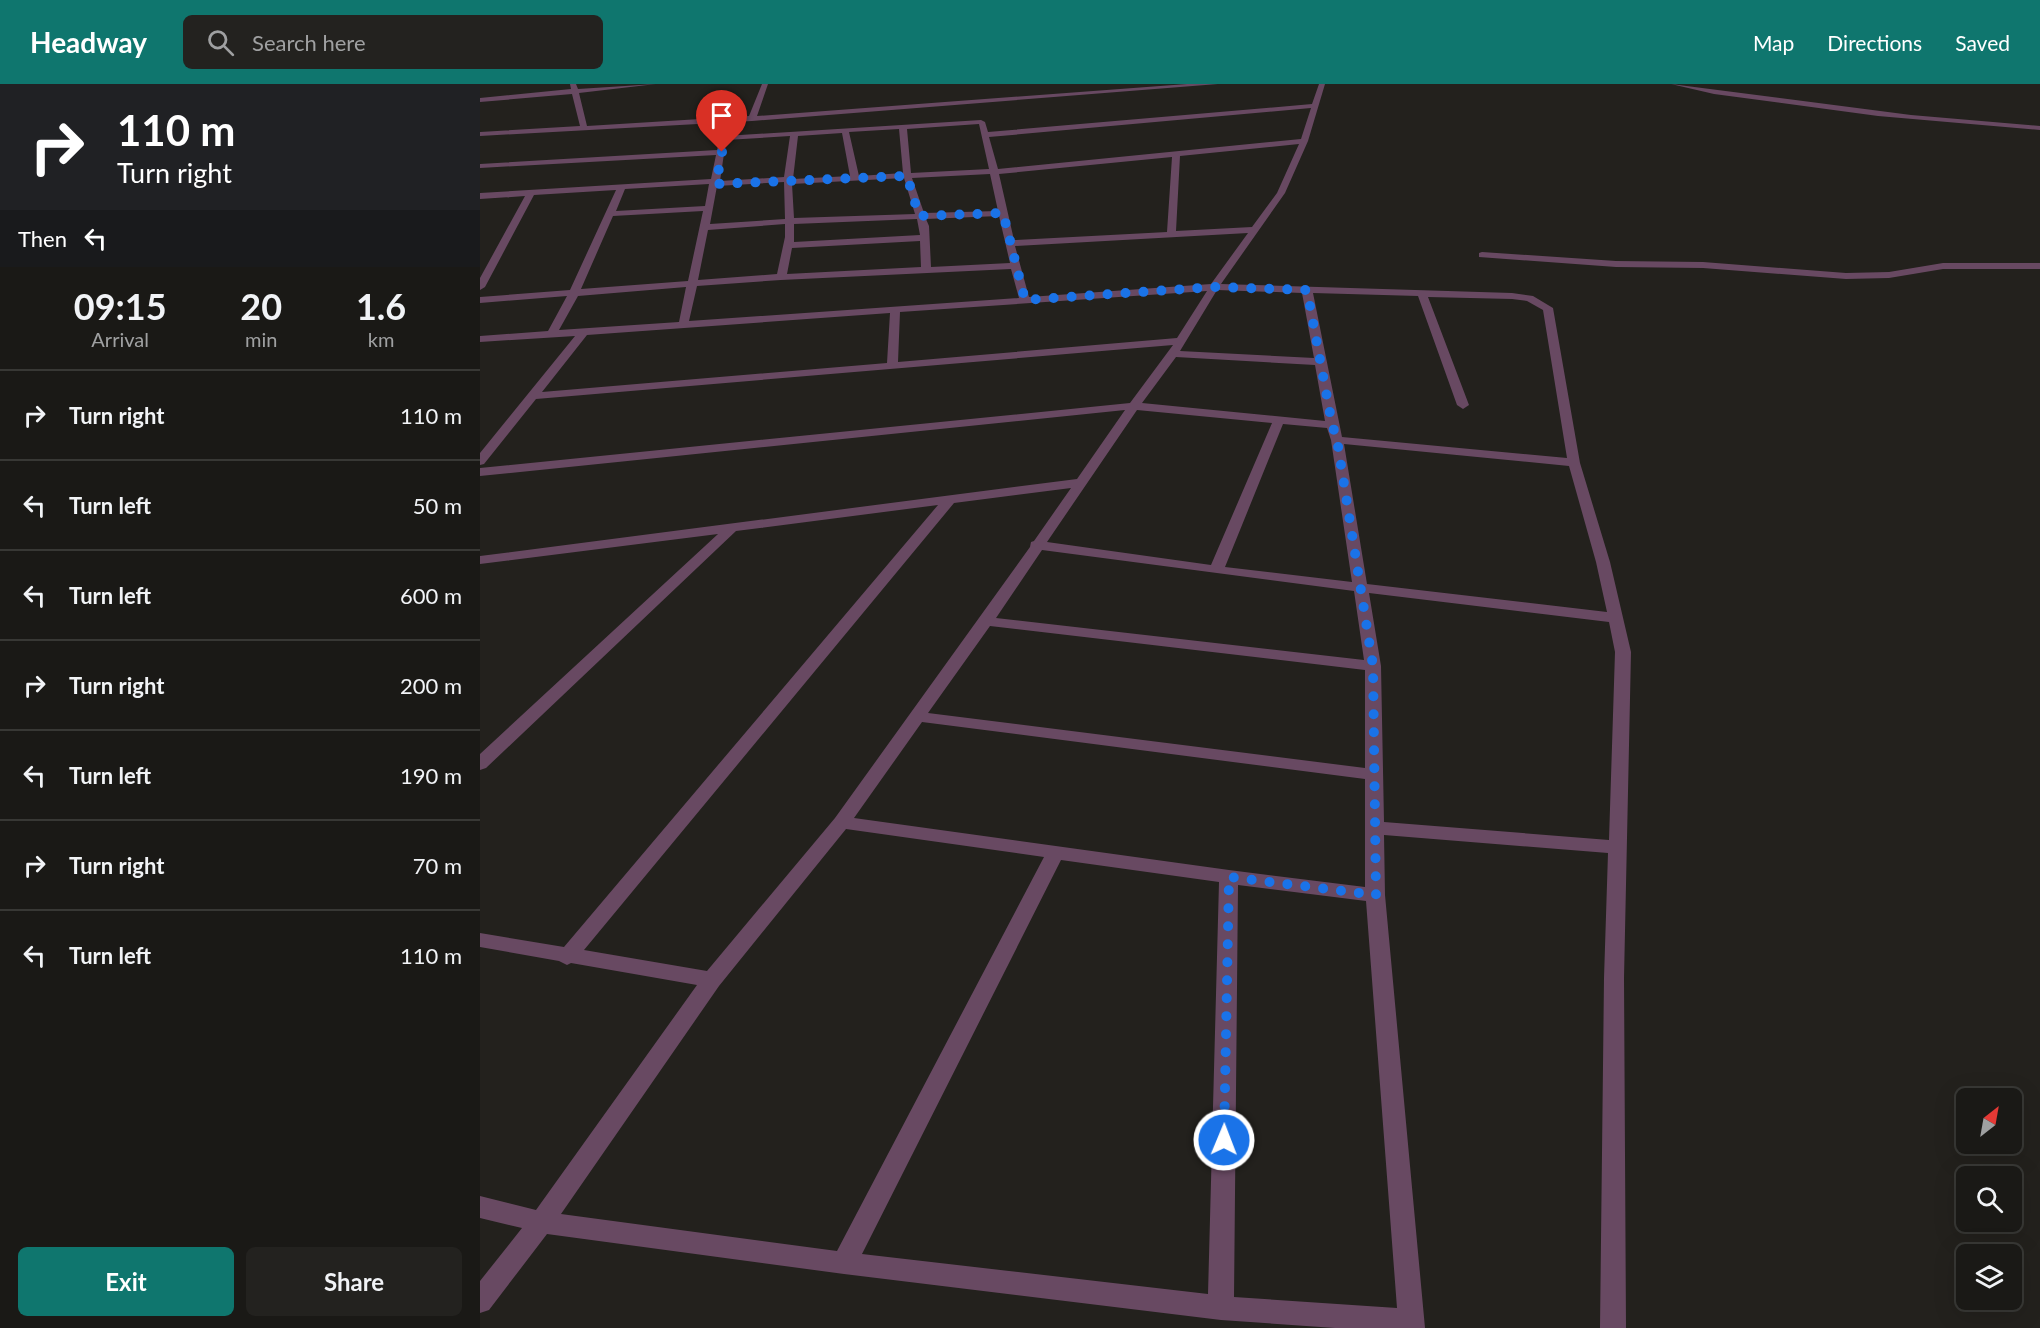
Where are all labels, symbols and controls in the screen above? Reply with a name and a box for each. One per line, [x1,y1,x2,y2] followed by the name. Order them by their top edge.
[183,15,603,69] search box
[30,25,147,59] text: Headway
[204,26,237,59] icon: search
[252,29,366,56] text: Search here
[1753,30,1794,55] text: Map
[1827,30,1922,55] text: Directions
[1955,30,2010,55] text: Saved
[696,90,747,152] pin
[705,99,738,132] icon: arrive
[117,105,235,155] text: 110 m
[18,108,96,186] icon: right
[117,156,232,189] text: Turn right
[79,222,112,255] icon: left
[18,225,67,252] text: Then
[74,284,167,328] text: 09:15
[240,284,282,328] text: 20
[356,284,406,328] text: 1.6
[91,327,149,351] text: Arrival
[245,327,277,351] text: min
[368,327,394,351] text: km
[18,399,51,432] icon: right
[69,402,164,429] text: Turn right
[400,402,462,429] text: 110 m
[18,489,51,522] icon: left
[69,492,151,519] text: Turn left
[413,492,462,519] text: 50 m
[18,579,51,612] icon: left
[69,582,151,609] text: Turn left
[400,582,462,609] text: 600 m
[18,669,51,702] icon: right
[69,672,164,699] text: Turn right
[400,672,462,699] text: 200 m
[18,759,51,792] icon: left
[69,762,151,789] text: Turn left
[400,762,462,789] text: 190 m
[18,849,51,882] icon: right
[69,852,164,879] text: Turn right
[413,852,462,879] text: 70 m
[18,939,51,972] icon: left
[69,942,151,969] text: Turn left
[400,942,462,969] text: 110 m
[1956,1088,2022,1154] north arrow
[1956,1088,2022,1310] map controls
[1192,1108,1256,1172] position arrow
[1956,1166,2022,1232] button: search
[1956,1244,2022,1310] button: layers
[18,1247,234,1316] button: Exit
[246,1247,462,1316] button: Share

